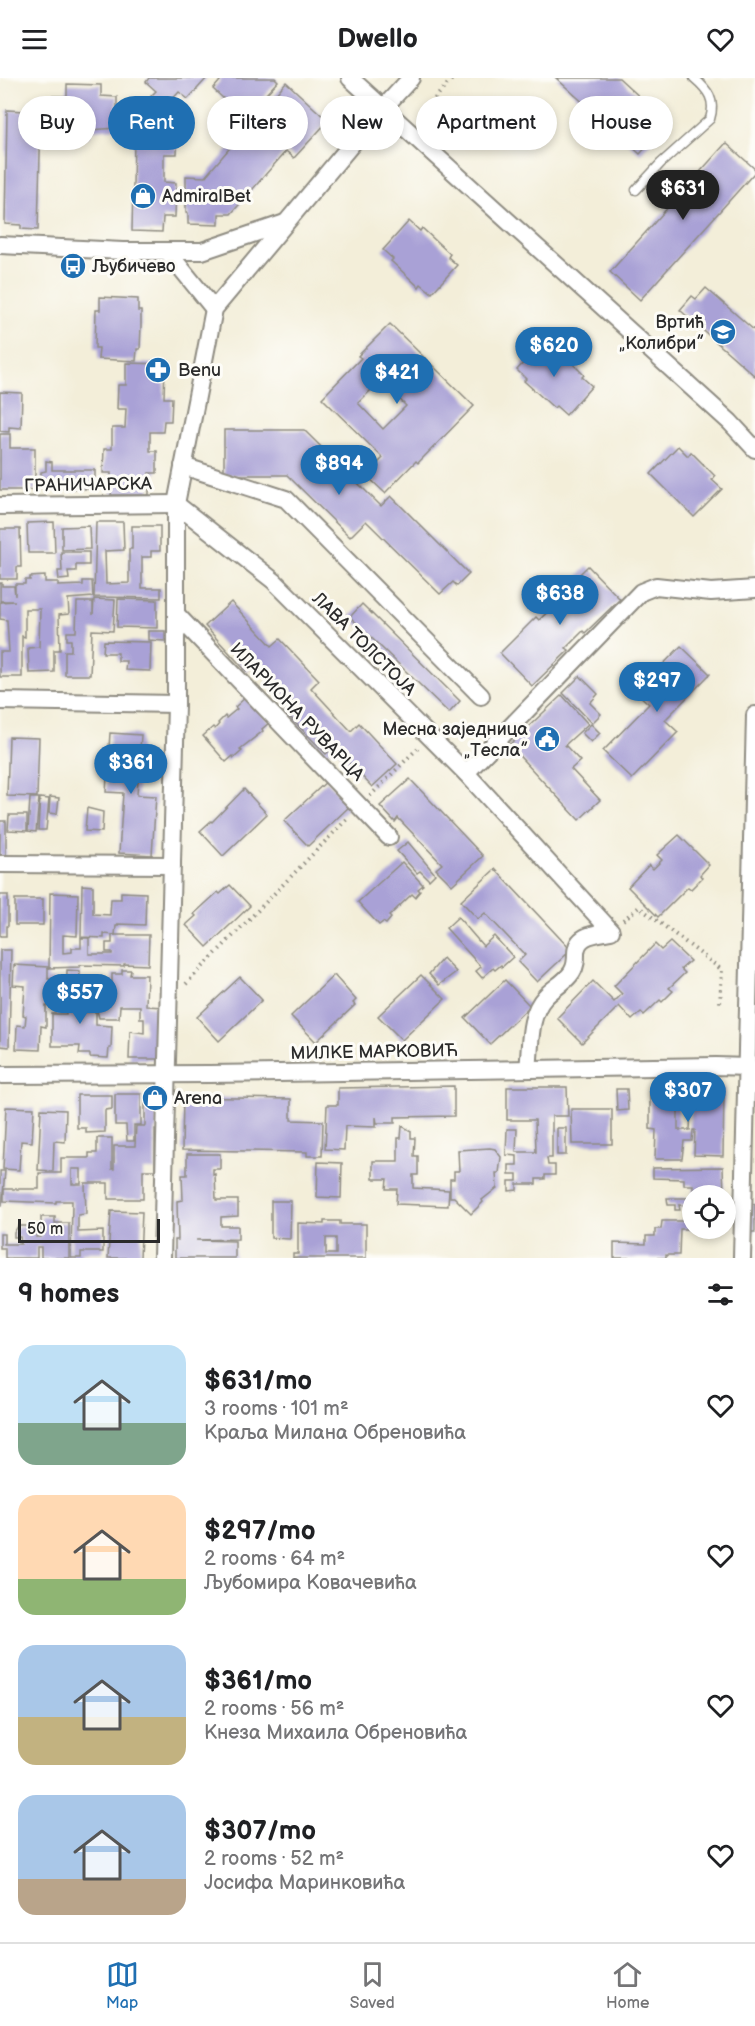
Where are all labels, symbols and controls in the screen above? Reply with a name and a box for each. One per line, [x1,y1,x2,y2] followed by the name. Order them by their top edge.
[18,23,51,56] icon: menu
[337,23,418,55] text: Dwello
[704,23,737,56] icon: heart
[18,96,96,150] chip: Buy
[108,96,195,150] chip: Rent
[207,96,308,150] chip: Filters
[320,96,404,150] chip: New
[416,96,557,150] chip: Apartment
[569,96,673,150] chip: House
[647,170,719,221] pin: $631
[660,177,706,201] text: $631
[128,181,158,211] shop icon: AdmiralBet
[162,186,251,207] place label: AdmiralBet
[58,251,88,281] bus stop icon: Љубичево
[91,256,175,277] place label: Љубичево
[619,312,704,354] place label: Вртић „Колибри”
[708,317,738,347] school or university icon: Вртић „Колибри”
[518,327,590,378] pin: $620
[529,334,579,358] text: $620
[361,354,433,405] pin: $421
[143,355,173,385] pharmacy icon: Benu
[178,360,221,381] place label: Benu
[375,361,419,385] text: $421
[303,445,375,496] pin: $894
[315,452,363,476] text: $894
[24,473,152,497] street label: ГРАНИЧАРСКА
[524,575,596,626] pin: $638
[536,582,585,606] text: $638
[307,587,420,700] street label: ЛАВА ТОЛСТОЈА
[226,639,368,786] street label: ИЛАРИОНА РУВАРЦА
[621,662,693,713] pin: $297
[633,669,681,693] text: $297
[383,719,528,761] place label: Месна заједница „Тесла”
[532,724,562,754] public building icon: Месна заједница „Тесла”
[95,744,167,795] pin: $361
[108,751,154,775] text: $361
[44,974,116,1025] pin: $557
[56,981,104,1005] text: $557
[290,1040,458,1064] street label: МИЛКЕ МАРКОВИЋ
[652,1072,724,1123] pin: $307
[664,1079,712,1103] text: $307
[140,1083,170,1113] shop icon: Arena
[174,1088,222,1109] place label: Arena
[682,1185,736,1239] map controls
[682,1185,736,1239] button: locate
[18,1216,160,1244] scale bar
[27,1220,63,1239] text: 50 m
[704,1278,737,1311] icon: filters
[18,1279,119,1310] text: 9 homes
[204,1366,312,1397] text: $631/mo
[66,1369,138,1441] icon: home
[704,1389,737,1422] icon: heart
[204,1397,349,1421] text: 3 rooms · 101 m²
[204,1421,466,1445] text: Краља Милана Обреновића
[204,1516,315,1547] text: $297/mo
[66,1519,138,1591] icon: home
[704,1539,737,1572] icon: heart
[204,1547,345,1571] text: 2 rooms · 64 m²
[204,1571,417,1595] text: Љубомира Ковачевића
[204,1666,312,1697] text: $361/mo
[66,1669,138,1741] icon: home
[704,1689,737,1722] icon: heart
[204,1697,344,1721] text: 2 rooms · 56 m²
[204,1721,467,1745] text: Кнеза Михаила Обреновића
[204,1816,316,1847] text: $307/mo
[66,1819,138,1891] icon: home
[704,1839,737,1872] icon: heart
[204,1847,344,1871] text: 2 rooms · 52 m²
[204,1871,405,1895] text: Јосифа Маринковића
[106,1958,139,2013] tab: Map
[350,1958,395,2013] tab: Saved
[606,1958,649,2013] tab: Home

